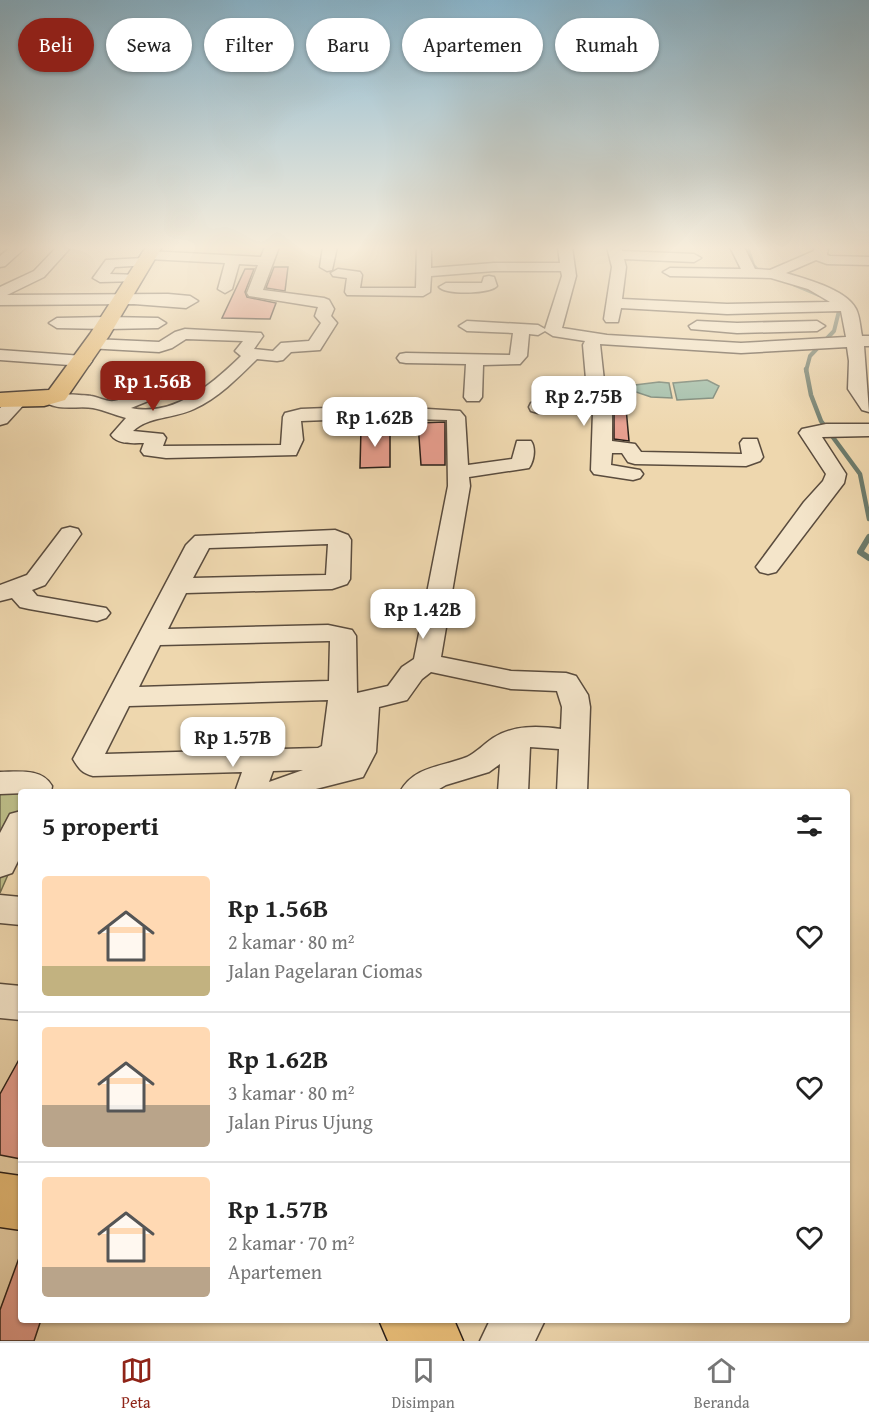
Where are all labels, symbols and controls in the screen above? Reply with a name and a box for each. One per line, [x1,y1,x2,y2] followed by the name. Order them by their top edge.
[18,18,94,72] chip: Beli
[106,18,192,72] chip: Sewa
[204,18,294,72] chip: Filter
[306,18,390,72] chip: Baru
[402,18,543,72] chip: Apartemen
[555,18,659,72] chip: Rumah
[91,361,215,412] pin: Rp 1.56B
[114,366,192,395] text: Rp 1.56B
[522,376,646,427] pin: Rp 2.75B
[545,381,623,410] text: Rp 2.75B
[313,397,437,448] pin: Rp 1.62B
[336,402,414,431] text: Rp 1.62B
[361,589,485,640] pin: Rp 1.42B
[384,594,462,623] text: Rp 1.42B
[171,717,295,768] pin: Rp 1.57B
[194,722,272,751] text: Rp 1.57B
[42,806,159,845] text: 5 properti
[793,809,826,842] icon: filters
[228,888,328,927] text: Rp 1.56B
[90,900,162,972] icon: home
[793,920,826,953] icon: heart
[228,927,355,956] text: 2 kamar · 80 m²
[228,956,423,985] text: Jalan Pagelaran Ciomas
[228,1039,328,1078] text: Rp 1.62B
[90,1051,162,1123] icon: home
[793,1071,826,1104] icon: heart
[228,1078,355,1107] text: 3 kamar · 80 m²
[228,1107,373,1136] text: Jalan Pirus Ujung
[228,1189,328,1228] text: Rp 1.57B
[90,1201,162,1273] icon: home
[793,1221,826,1254] icon: heart
[228,1228,355,1257] text: 2 kamar · 70 m²
[228,1257,322,1286] text: Apartemen
[120,1354,153,1414] tab: Peta
[392,1354,455,1414] tab: Disimpan
[694,1354,749,1414] tab: Beranda

